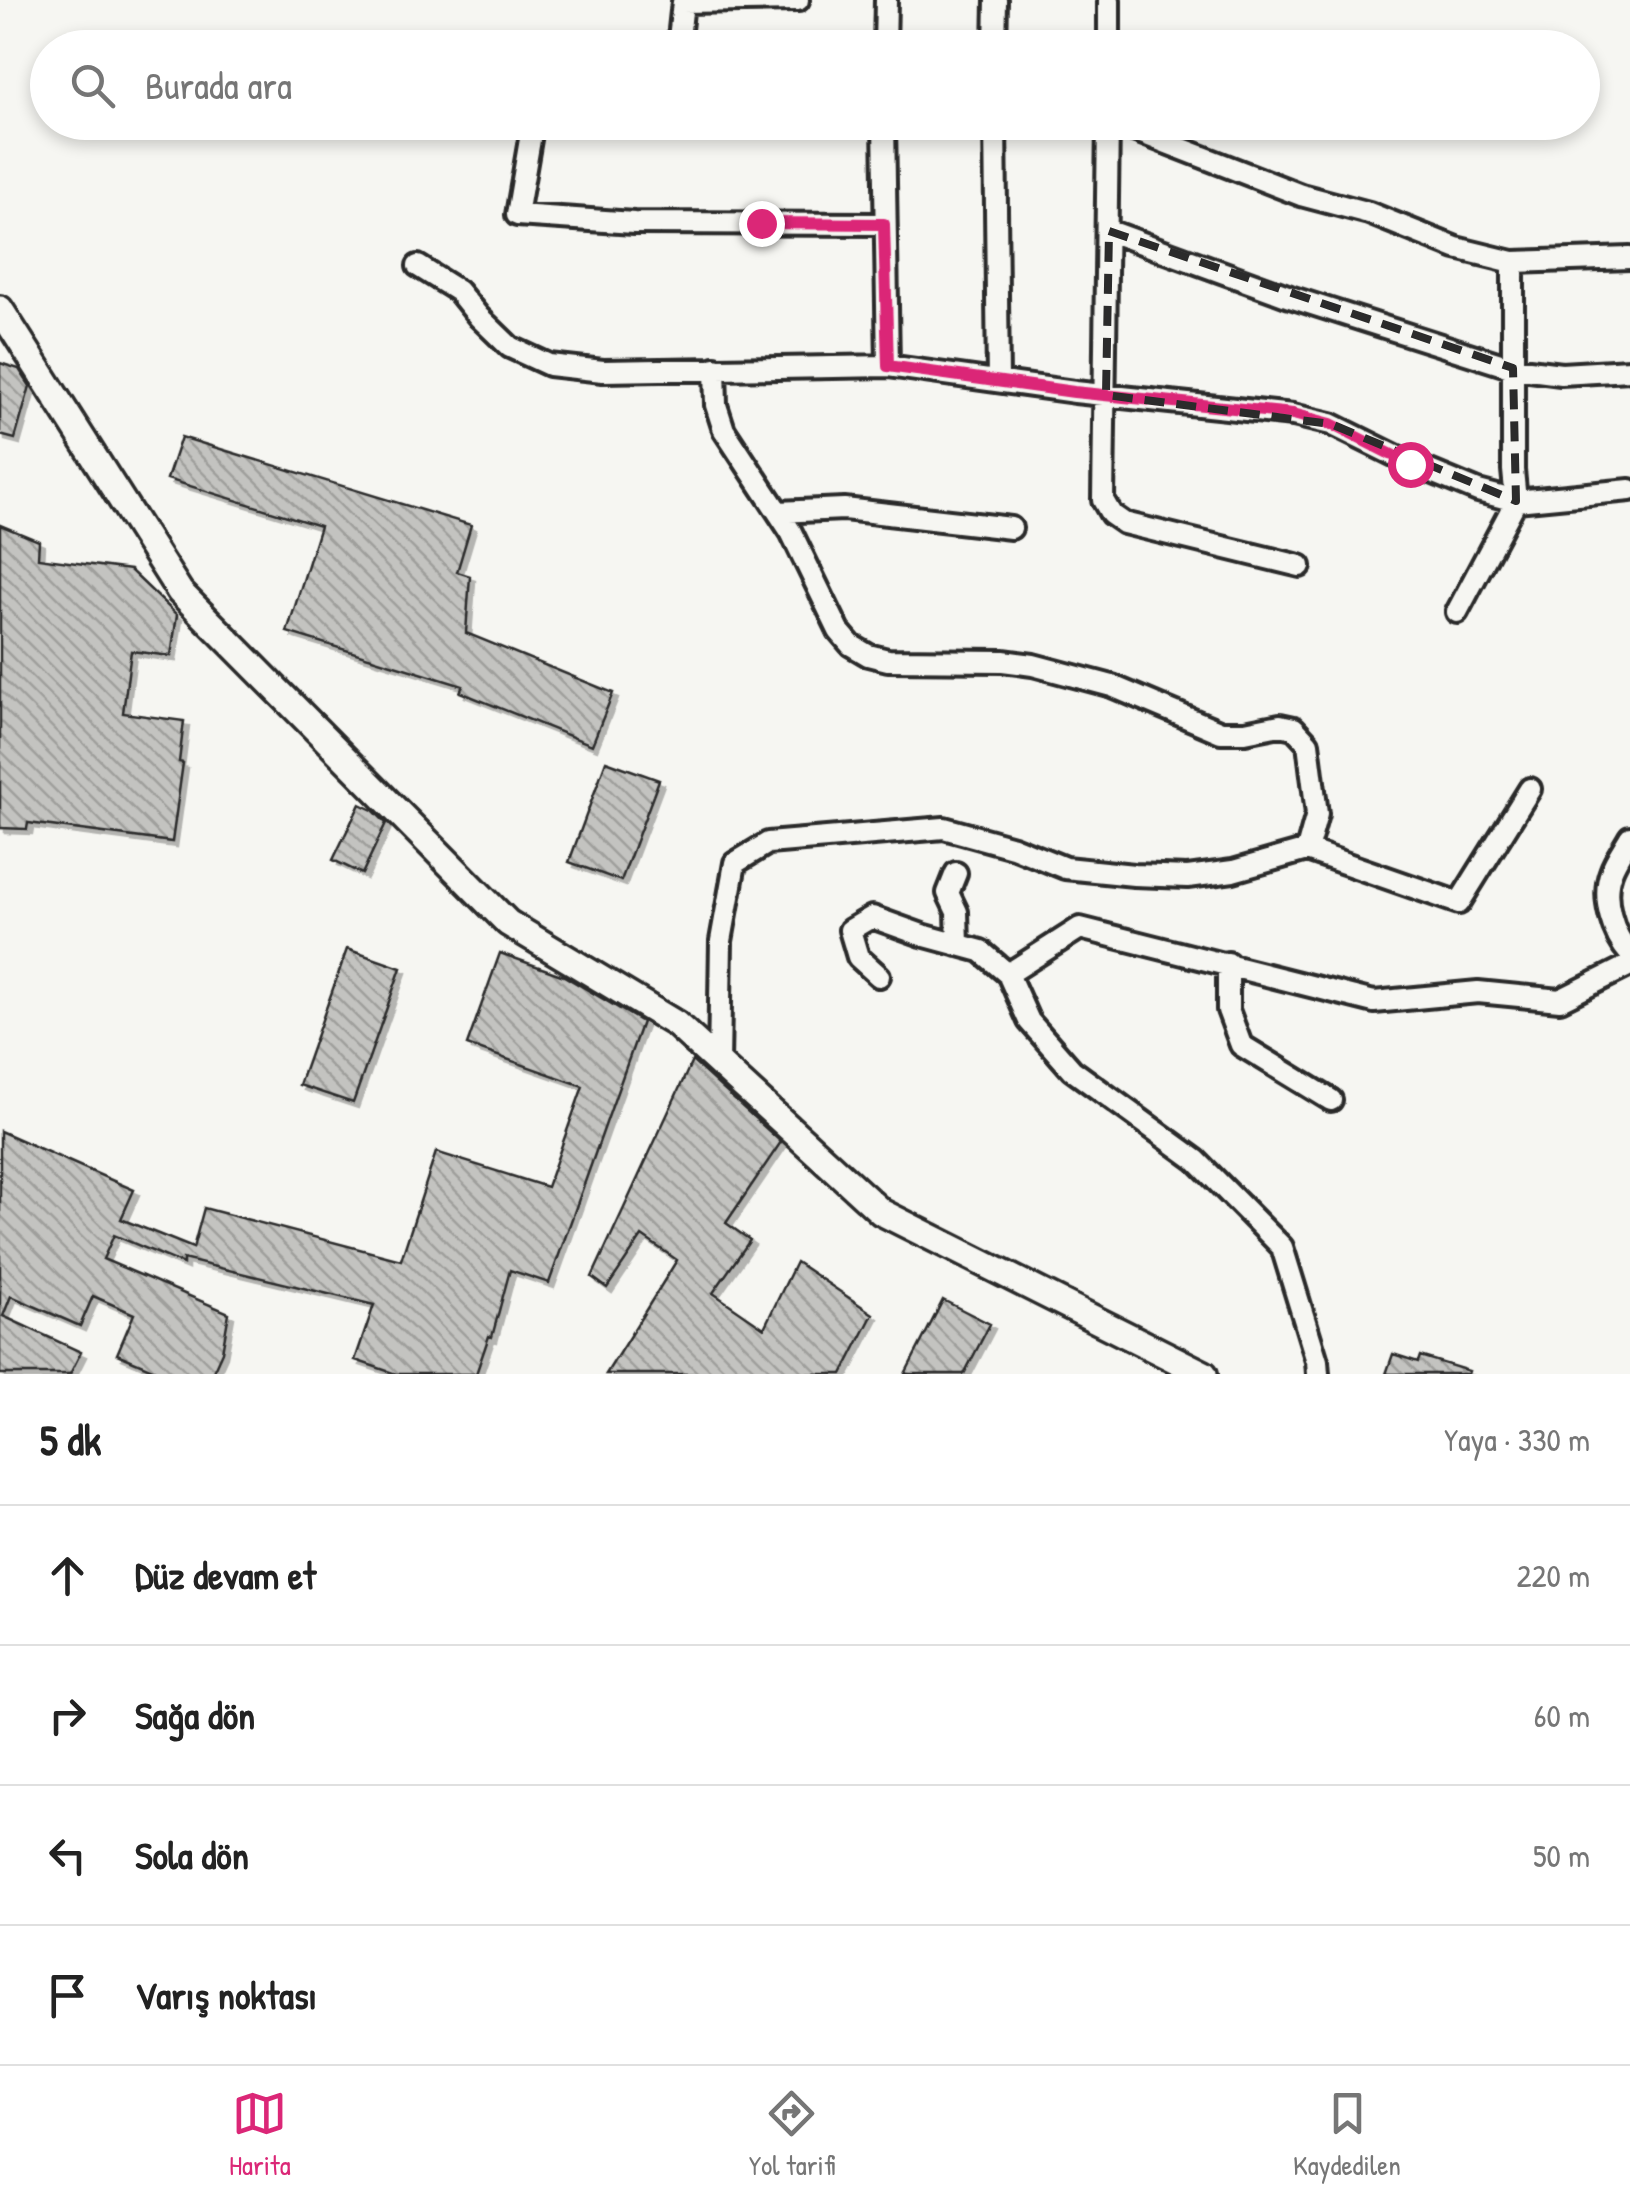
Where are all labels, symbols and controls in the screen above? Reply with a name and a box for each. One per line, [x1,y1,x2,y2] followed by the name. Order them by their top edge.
[30,30,1600,140] search box
[65,58,120,113] icon: search
[145,59,292,111] text: Burada ara
[739,201,785,247] route end
[1388,442,1434,488] route start
[40,1411,101,1468] text: 5 dk
[1444,1418,1590,1461] text: Yaya · 330 m
[40,1548,95,1603] icon: ahead
[135,1549,316,1601] text: Düz devam et
[1517,1554,1590,1597] text: 220 m
[40,1688,95,1743] icon: right
[135,1689,255,1741] text: Sağa dön
[1534,1694,1590,1737] text: 60 m
[40,1828,95,1883] icon: left
[135,1829,249,1881] text: Sola dön
[1533,1834,1590,1877] text: 50 m
[40,1968,95,2023] icon: arrive
[135,1969,317,2021] text: Varış noktası
[229,2086,291,2184] tab: Harita
[749,2086,835,2184] tab: Yol tarifi
[1293,2086,1401,2184] tab: Kaydedilen

